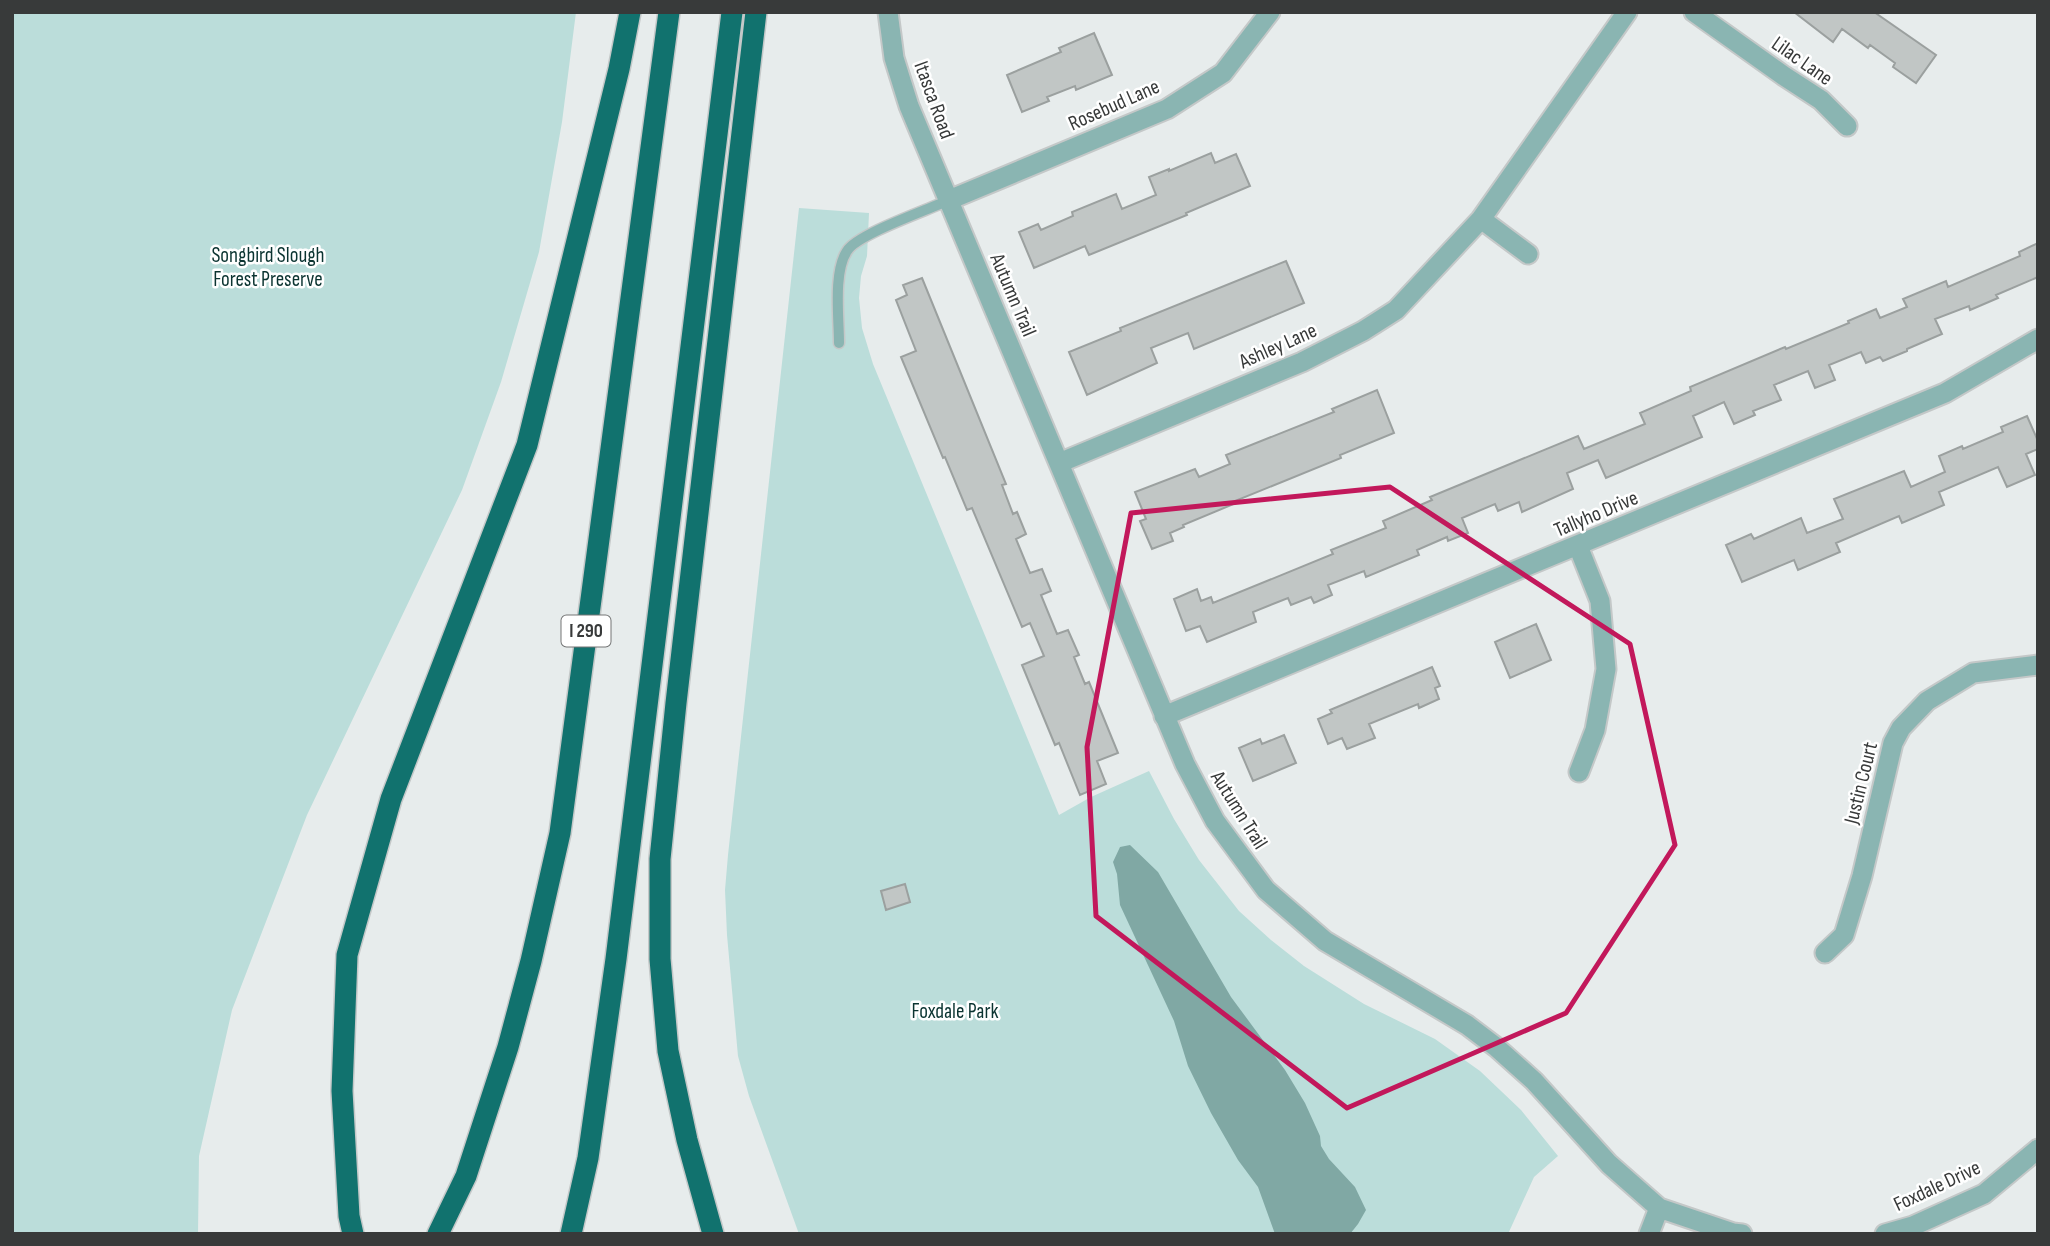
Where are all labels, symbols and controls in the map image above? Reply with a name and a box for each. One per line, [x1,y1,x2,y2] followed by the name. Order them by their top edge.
[1767,31,1837,91] street label: Lilac Lane
[908,58,960,142] street label: Itasca Road
[1065,74,1163,136] street label: Rosebud Lane
[211,243,325,292] park label: Songbird Slough Forest Preserve
[984,249,1042,340] street label: Autumn Trail
[1234,318,1321,375] street label: Ashley Lane
[1550,485,1642,543] street label: Tallyho Drive
[562,616,610,646] road number: I 290
[1839,739,1883,827] street label: Justin Court
[1205,765,1273,854] street label: Autumn Trail
[912,999,998,1024] park label: Foxdale Park
[1890,1155,1984,1217] street label: Foxdale Drive

